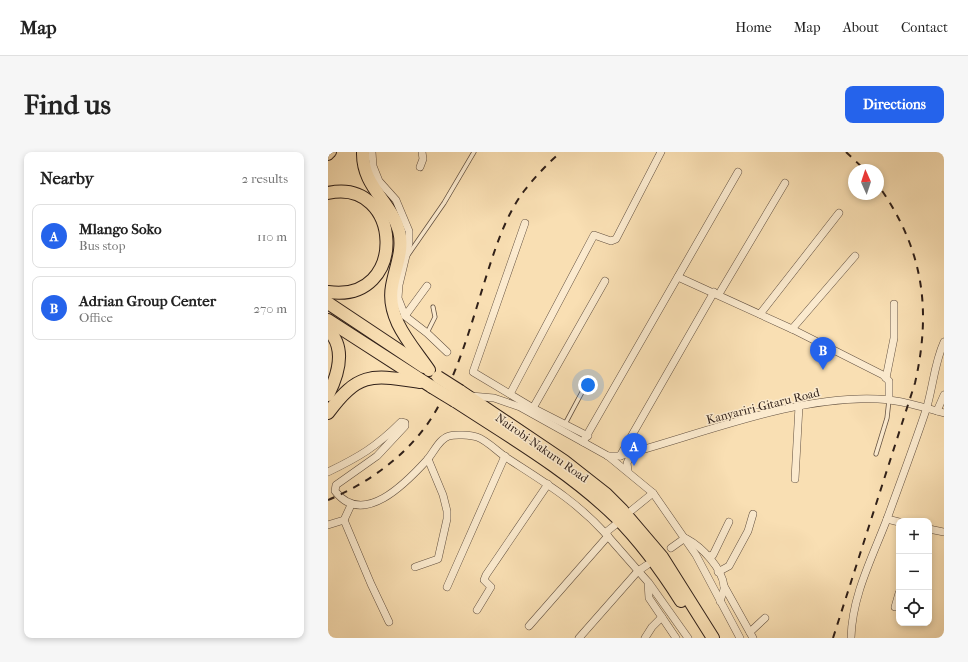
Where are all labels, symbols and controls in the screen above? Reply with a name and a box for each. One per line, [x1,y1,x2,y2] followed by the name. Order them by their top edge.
[20,17,56,39] text: Map
[735,19,772,36] text: Home
[794,19,821,36] text: Map
[843,19,879,36] text: About
[901,19,948,36] text: Contact
[845,86,944,123] button: Directions
[24,88,111,121] text: Find us
[848,164,884,200] north arrow
[40,168,94,188] text: Nearby
[242,171,288,186] text: 2 results
[79,220,162,238] text: Mlango Soko
[50,229,58,244] text: A
[257,229,287,244] text: 110 m
[79,238,125,253] text: Bus stop
[79,292,216,310] text: Adrian Group Center
[50,301,58,316] text: B
[253,301,287,316] text: 270 m
[79,310,113,325] text: Office
[810,337,836,370] pin: B
[578,375,598,395] your location
[705,385,822,427] street label: Kanyariri-Gitaru Road
[493,411,592,486] street label: Nairobi-Nakuru Road
[621,433,647,466] pin: A
[896,518,932,626] map controls
[896,518,932,554] button: +
[896,554,932,590] button: −
[896,590,932,626] button: locate

